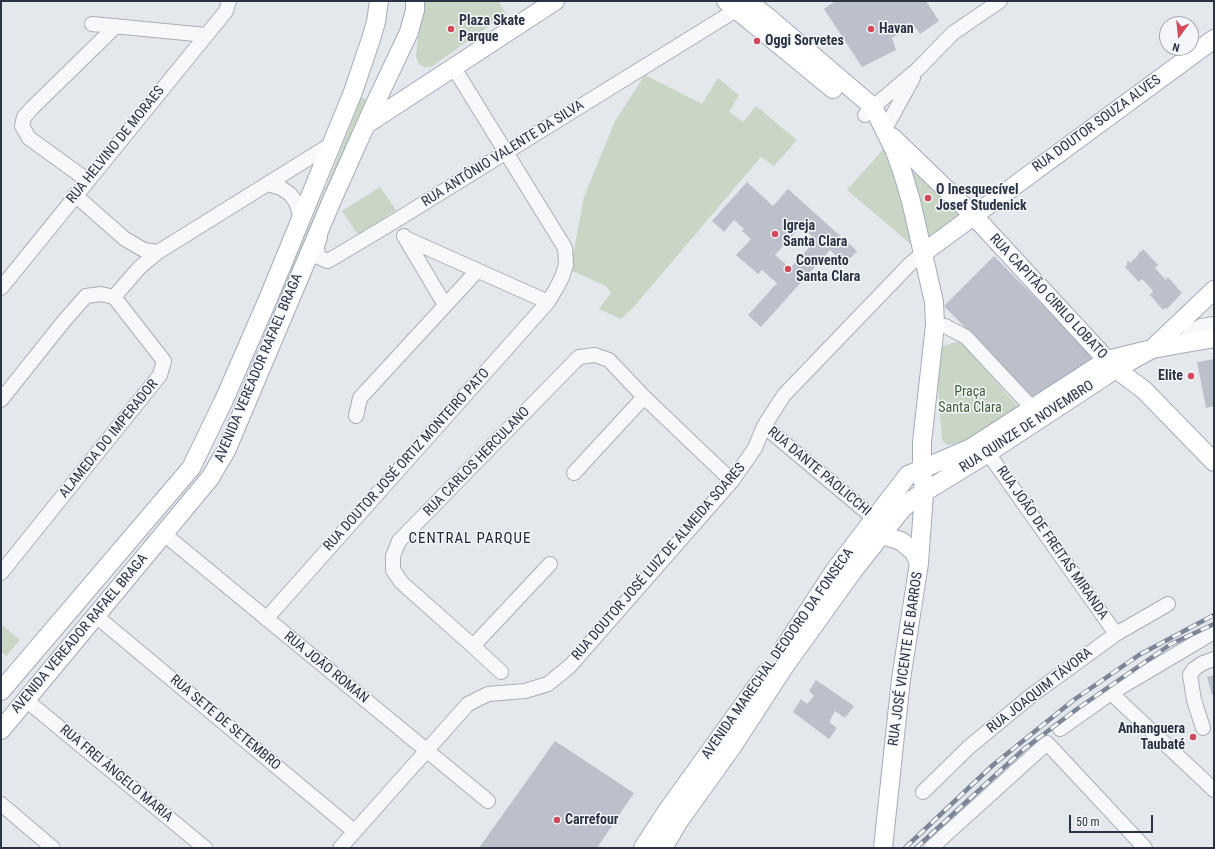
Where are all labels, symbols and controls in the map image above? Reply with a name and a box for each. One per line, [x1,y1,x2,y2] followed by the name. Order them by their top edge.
[459,13,525,46] place label: Plaza Skate Parque
[1159,16,1199,56] north arrow
[879,21,914,37] place label: Havan
[446,24,456,34] marker: Plaza Skate Parque
[866,24,876,34] marker: Havan
[765,33,844,49] place label: Oggi Sorvetes
[752,36,762,46] marker: Oggi Sorvetes
[1171,40,1181,54] text: N
[1029,72,1165,176] street label: RUA DOUTOR SOUZA ALVES
[64,83,168,207] street label: RUA HELVINO DE MORAES
[419,97,587,211] street label: RUA ANTÔNIO VALENTE DA SILVA
[936,182,1027,214] place label: O Inesquecível Josef Studenick
[923,193,933,203] marker: O Inesquecível Josef Studenick
[783,218,847,250] place label: Igreja Santa Clara
[770,229,780,239] marker: Igreja Santa Clara
[986,231,1110,363] street label: RUA CAPITÃO CIRILO LOBATO
[796,253,860,286] place label: Convento Santa Clara
[783,264,793,274] marker: Convento Santa Clara
[212,271,306,465] street label: AVENIDA VEREADOR RAFAEL BRAGA
[321,365,493,555] street label: RUA DOUTOR JOSÉ ORTIZ MONTEIRO PATO
[1158,368,1183,384] place label: Elite
[1186,371,1196,381] marker: Elite
[56,376,162,502] street label: ALAMEDA DO IMPERADOR
[957,377,1097,477] street label: RUA QUINZE DE NOVEMBRO
[938,384,1002,416] park label: Praça Santa Clara
[420,404,534,520] street label: RUA CARLOS HERCULANO
[764,424,874,520] street label: RUA DANTE PAOLICCHI
[569,460,749,664] street label: RUA DOUTOR JOSÉ LUIZ DE ALMEIDA SOARES
[993,463,1111,623] street label: RUA JOÃO DE FREITAS MIRANDA
[409,530,531,548] district label: CENTRAL PARQUE
[698,545,858,763] street label: AVENIDA MARECHAL DEODORO DA FONSECA
[8,551,152,717] street label: AVENIDA VEREADOR RAFAEL BRAGA
[885,571,927,747] street label: RUA JOSÉ VICENTE DE BARROS
[280,629,372,707] street label: RUA JOÃO ROMAN
[984,645,1096,737] street label: RUA JOAQUIM TÁVORA
[166,672,284,774] street label: RUA SETE DE SETEMBRO
[1118,721,1185,754] place label: Anhanguera Taubaté
[56,722,176,826] street label: RUA FREI ÂNGELO MARIA
[1188,732,1198,742] marker: Anhanguera Taubaté
[1071,807,1155,833] scale bar
[565,812,618,828] place label: Carrefour
[552,815,562,825] marker: Carrefour
[1076,815,1100,829] text: 50 m

